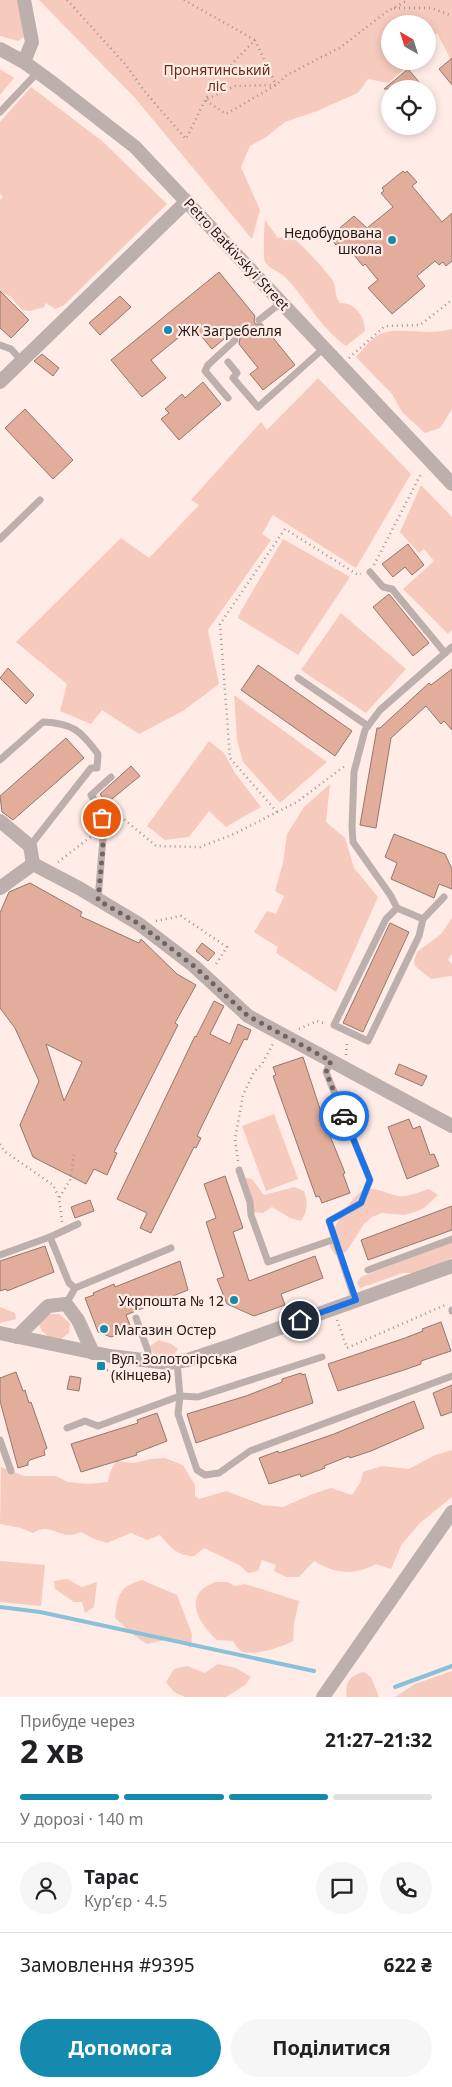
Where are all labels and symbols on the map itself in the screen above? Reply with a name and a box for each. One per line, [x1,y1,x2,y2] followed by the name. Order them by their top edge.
[381,15,436,70] north arrow
[164,60,270,95] park label: Пронятинський ліс
[180,194,294,314] street label: Petro Batkivskyi Street
[284,223,382,258] place label: Недобудована школа
[386,234,398,246] marker: Недобудована школа
[178,321,282,340] place label: ЖК Загребелля
[162,324,174,336] marker: ЖК Загребелля
[81,797,123,839] pin
[319,1091,369,1141] courier
[118,1291,224,1310] place label: Укрпошта № 12
[228,1294,240,1306] marker: Укрпошта № 12
[279,1299,321,1341] pin
[114,1320,216,1339] place label: Магазин Остер
[98,1323,110,1335] marker: Магазин Остер
[111,1349,237,1384] place label: Вул. Золотогірська (кінцева)
[95,1360,107,1372] marker: Вул. Золотогірська (кінцева)

